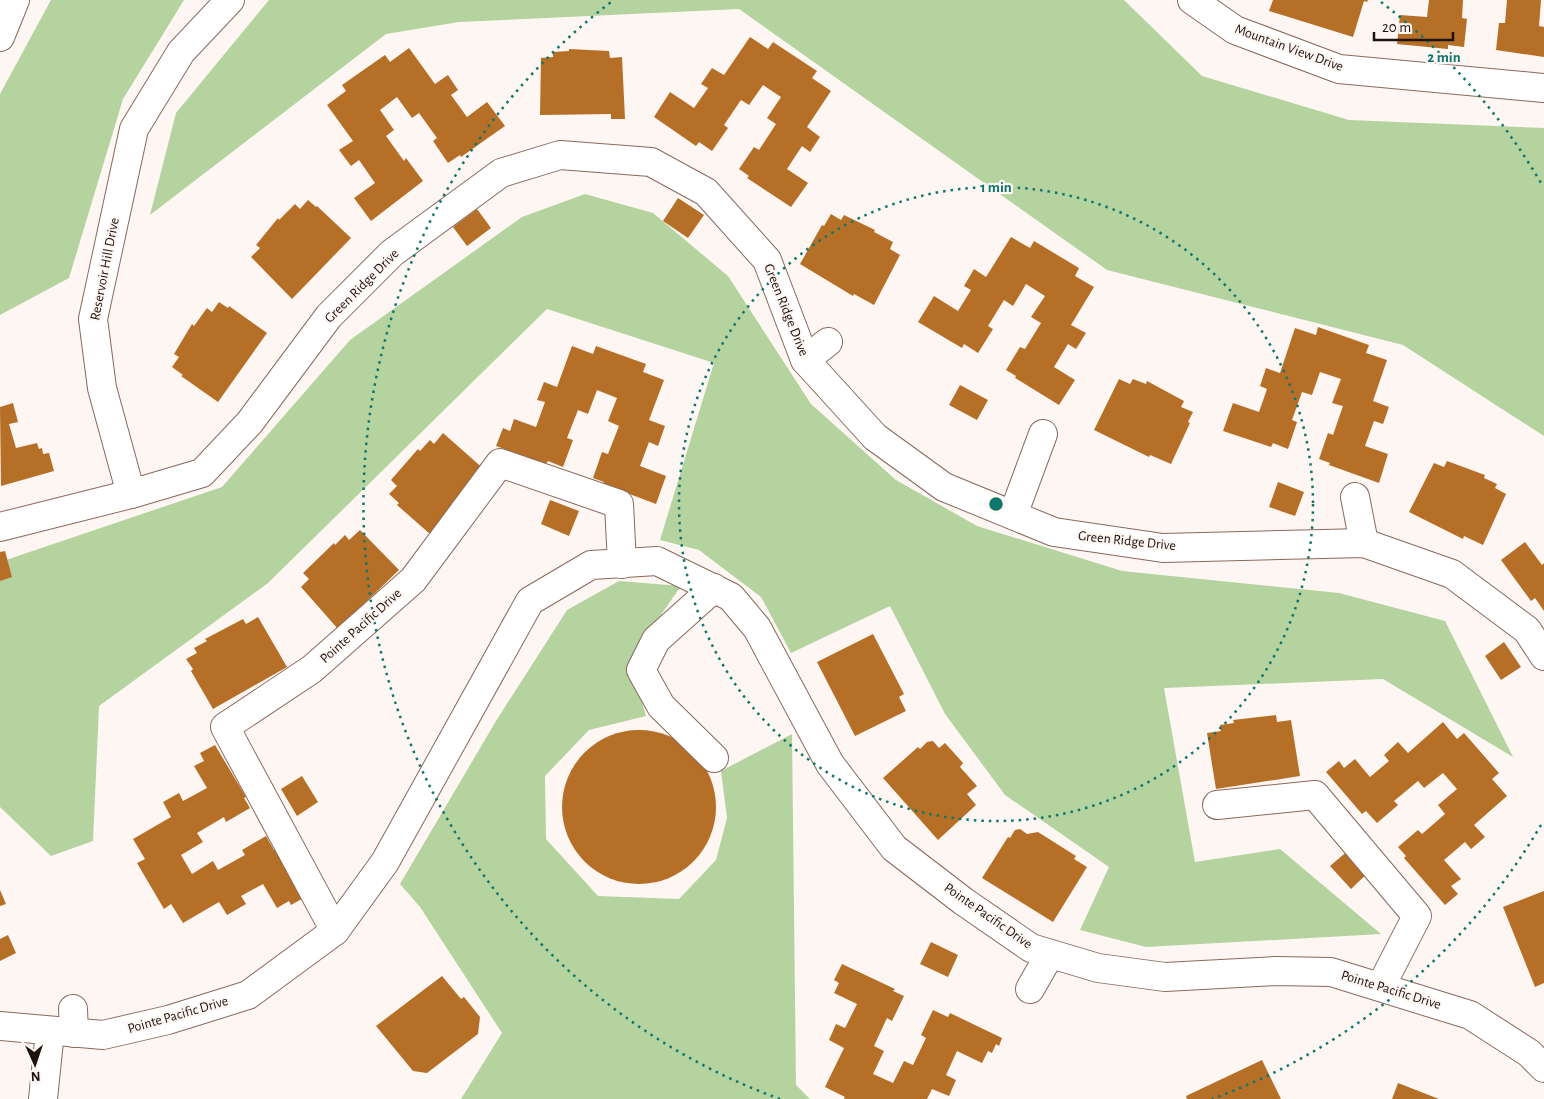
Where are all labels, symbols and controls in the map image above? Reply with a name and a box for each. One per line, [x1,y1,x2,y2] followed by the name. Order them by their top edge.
[1374,10,1453,42] scale bar
[1382,20,1411,35] text: 20 m
[1233,22,1345,74] street label: Mountain View Drive
[1427,50,1461,65] text: 2 min
[980,180,1012,195] text: 1 min
[88,217,122,321] street label: Reservoir Hill Drive
[322,246,402,326] street label: Green Ridge Drive
[761,262,811,358] street label: Green Ridge Drive
[987,495,1005,513] centre of rings
[1077,529,1177,553] street label: Green Ridge Drive
[318,586,404,666] street label: Pointe Pacific Drive
[941,880,1035,952] street label: Pointe Pacific Drive
[1339,968,1443,1012] street label: Pointe Pacific Drive
[126,994,230,1036] street label: Pointe Pacific Drive
[10,1039,60,1089] north arrow
[30,1069,41,1083] text: N

